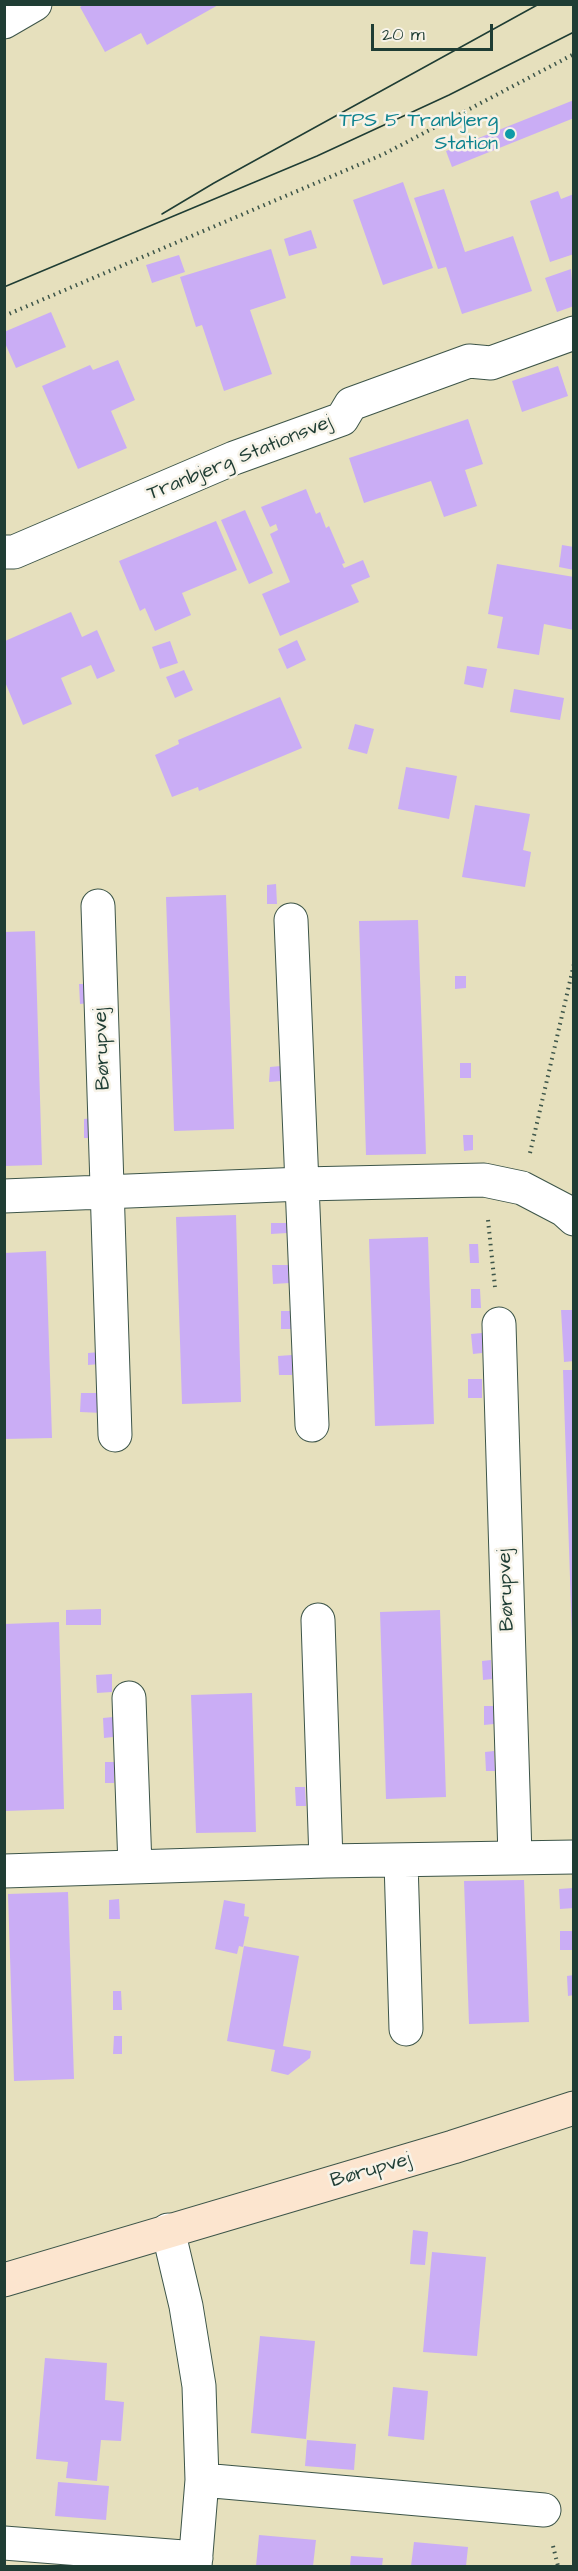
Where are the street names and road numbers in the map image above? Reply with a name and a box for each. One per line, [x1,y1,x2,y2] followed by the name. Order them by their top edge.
[144,411,336,507] street label: Tranbjerg Stationsvej
[90,1007,116,1091] street label: Børupvej
[494,1548,520,1632] street label: Børupvej
[328,2148,414,2194] street label: Børupvej

